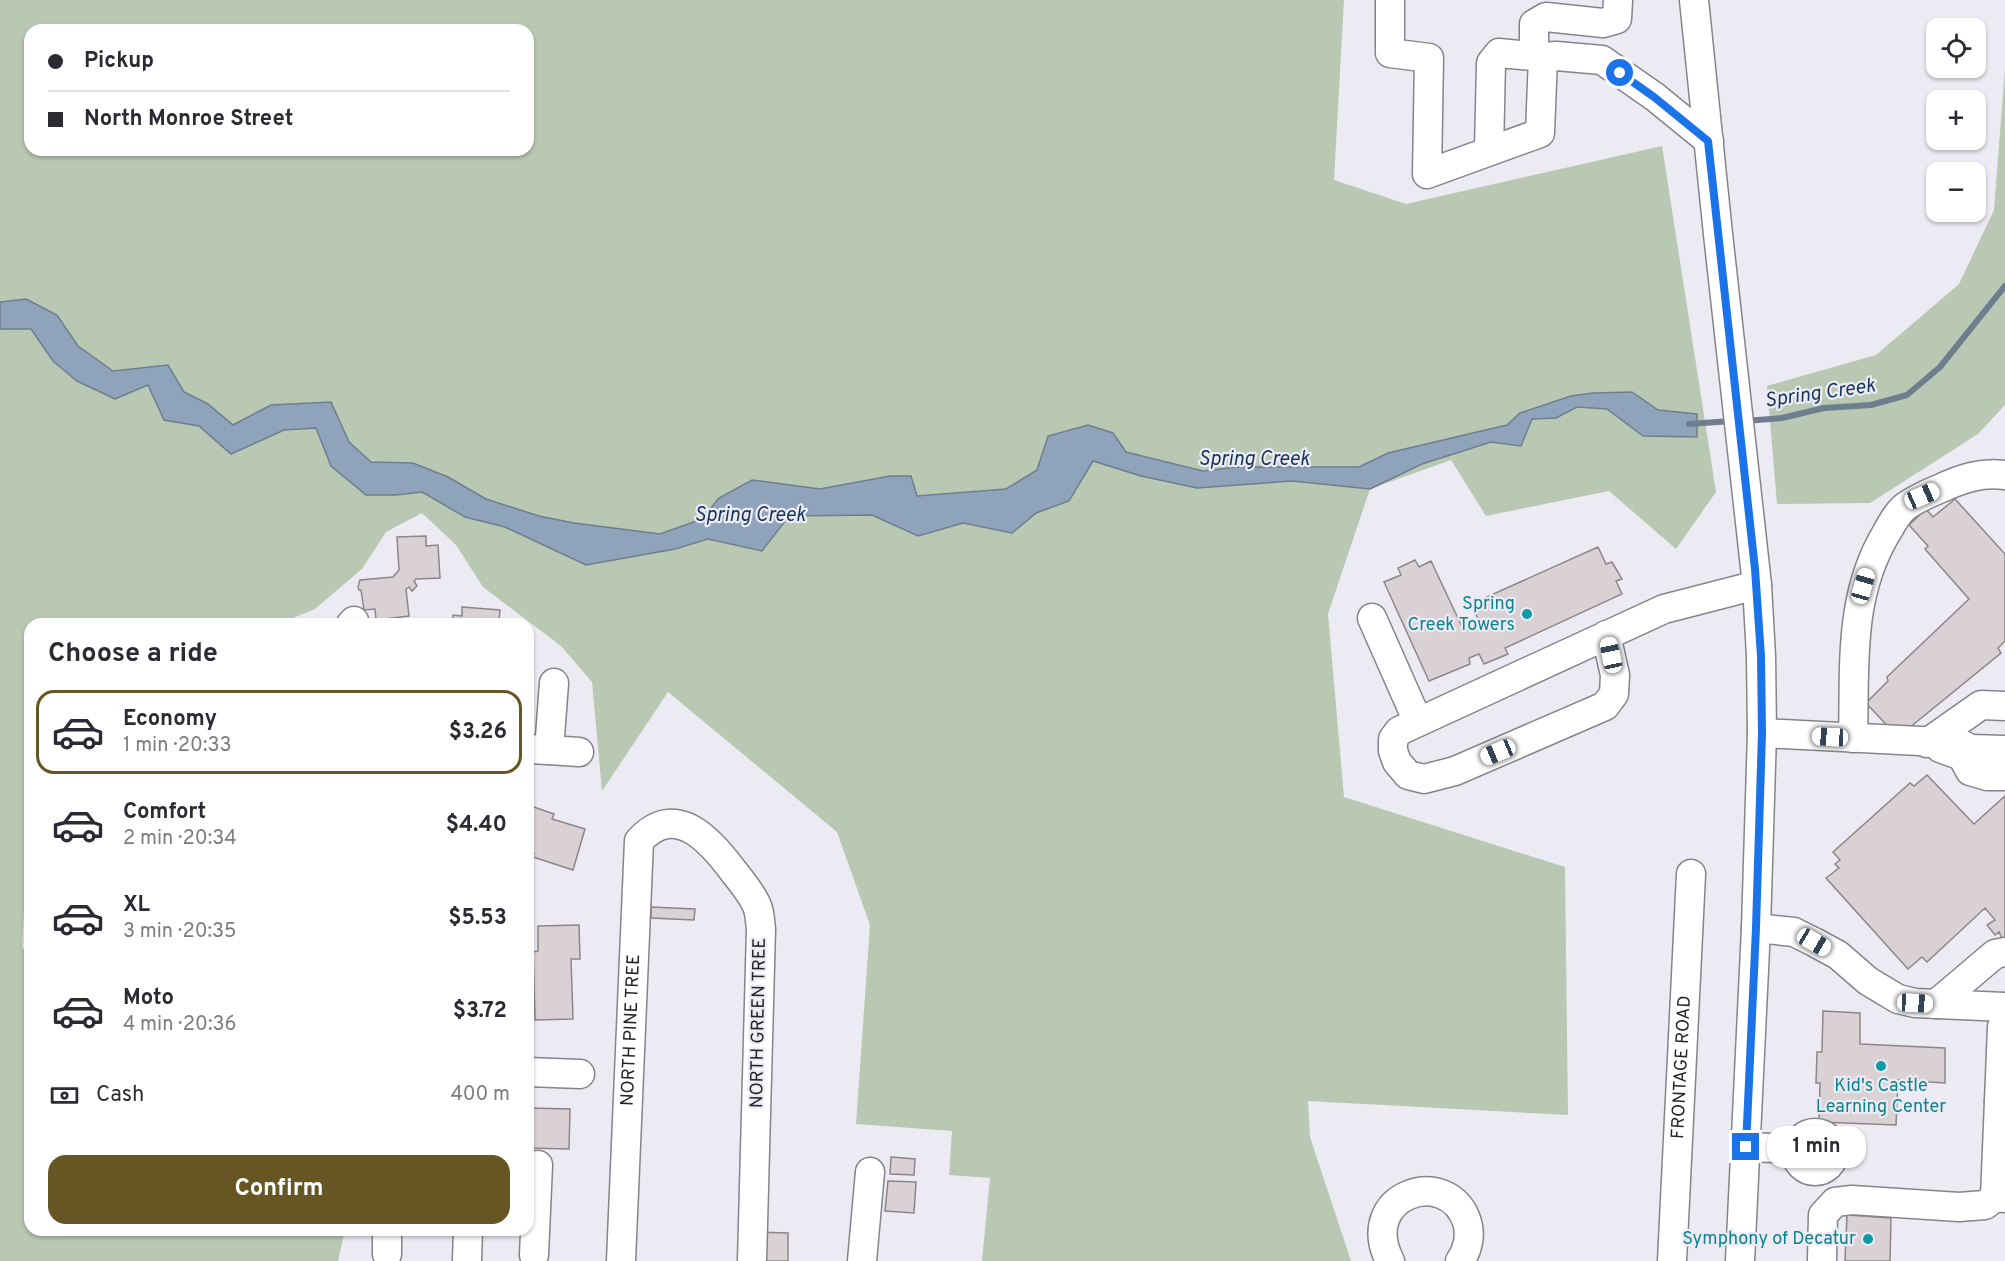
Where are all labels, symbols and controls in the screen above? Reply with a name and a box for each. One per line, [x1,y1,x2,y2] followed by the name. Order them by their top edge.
[1926,18,1986,222] map controls
[1926,18,1986,78] button: locate
[84,48,154,75] text: Pickup
[1606,59,1633,86] route start
[1926,90,1986,150] button: +
[84,106,293,133] text: North Monroe Street
[1926,162,1986,222] button: −
[1763,373,1878,415] water label: Spring Creek
[1198,447,1311,473] water label: Spring Creek
[1902,480,1942,512] car
[694,503,807,529] water label: Spring Creek
[1849,566,1877,606] car
[1407,593,1515,637] place label: Spring Creek Towers
[1520,607,1534,621] marker: Spring Creek Towers
[1598,636,1624,674] car
[48,637,218,671] text: Choose a ride
[51,705,105,759] icon: car
[123,706,217,733] text: Economy
[449,719,507,746] text: $3.26
[1812,727,1848,747] car
[123,733,232,759] text: 1 min · 20:33
[1478,737,1518,767] car
[51,798,105,852] icon: car
[123,799,206,826] text: Comfort
[446,812,507,839] text: $4.40
[123,826,237,852] text: 2 min · 20:34
[51,891,105,945] icon: car
[123,892,150,919] text: XL
[448,905,507,932] text: $5.53
[123,919,236,945] text: 3 min · 20:35
[1794,925,1834,959] car
[746,938,772,1108] street label: NORTH GREEN TREE
[616,954,646,1107] street label: NORTH PINE TREE
[51,984,105,1038] icon: car
[123,985,174,1012] text: Moto
[1897,993,1933,1013] car
[1667,995,1697,1140] street label: FRONTAGE ROAD
[453,998,507,1025] text: $3.72
[123,1012,236,1038] text: 4 min · 20:36
[1874,1059,1888,1073] marker: Kid's Castle Learning Center
[1816,1075,1946,1119] place label: Kid's Castle Learning Center
[48,1079,81,1112] icon: cash
[96,1082,145,1109] text: Cash
[450,1082,510,1108] text: 400 m
[1767,1126,1866,1168] callout: 1 min
[1732,1133,1759,1160] route end
[1792,1134,1841,1160] text: 1 min
[48,1155,510,1224] button: Confirm
[1682,1228,1856,1251] place label: Symphony of Decatur
[1861,1232,1875,1246] marker: Symphony of Decatur

